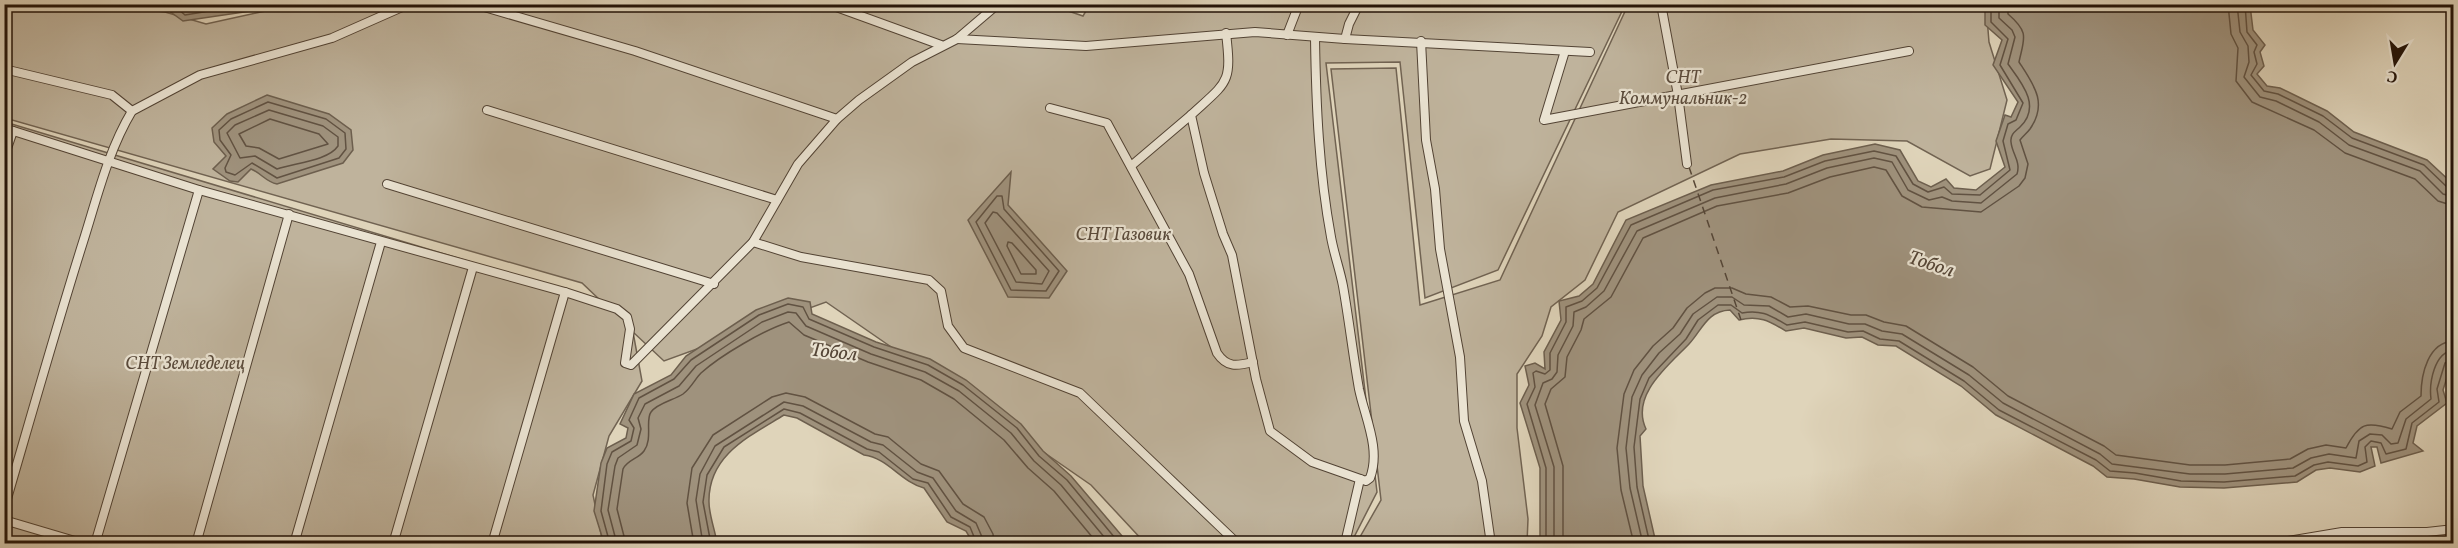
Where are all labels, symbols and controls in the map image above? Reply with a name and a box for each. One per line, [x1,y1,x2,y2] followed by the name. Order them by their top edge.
[2365,33,2425,93] north arrow
[2385,64,2400,88] text: С
[1619,66,1748,112] park label: СНТ Коммунальник-2
[1075,223,1171,248] park label: СНТ Газовик
[1904,244,1958,286] water label: Тобол
[809,337,859,369] water label: Тобол
[125,352,245,377] park label: СНТ Земледелец

